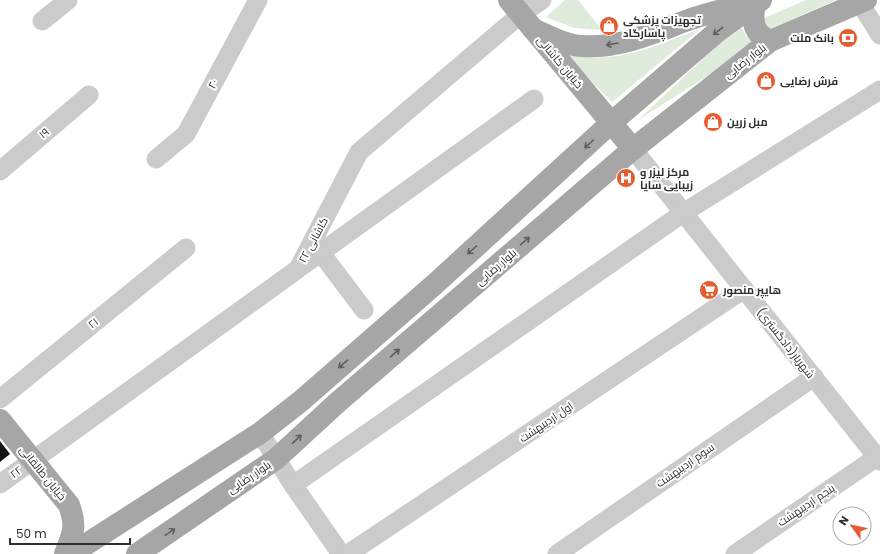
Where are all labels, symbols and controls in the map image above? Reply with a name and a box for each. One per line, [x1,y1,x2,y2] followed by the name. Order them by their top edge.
[623,12,702,42] place label: تجهیزات پزشکی پاسارگاد
[598,15,620,37] shop icon: تجهیزات پزشکی پاسارگاد
[713,26,724,35] one-way arrow
[837,27,859,49] bank icon: بانک ملت
[790,30,834,46] place label: بانک ملت
[533,32,587,92] street label: خیابان کاشانی
[721,39,769,82] street label: بلوار رضایی
[606,40,619,48] one-way arrow
[755,70,777,92] shop icon: فرش رضایی
[780,73,838,89] place label: فرش رضایی
[204,76,222,92] street label: ۲۰
[702,111,724,133] shop icon: مبل زرین
[727,114,768,130] place label: مبل زرین
[35,124,53,142] street label: ۱۹
[584,139,594,149] one-way arrow
[640,164,693,193] place label: مرکز لیزر و زیبایی سایا
[615,167,637,189] hospital icon: مرکز لیزر و زیبایی سایا
[294,214,332,266] street label: کاشانی ۲۲
[520,237,531,246] one-way arrow
[472,245,520,289] street label: بلوار رضایی
[467,246,477,255] one-way arrow
[698,279,720,301] supermarket icon: هایپر منصور
[722,282,781,299] place label: هایپر منصور
[753,304,819,382] street label: شهریار(دادگستری)
[84,314,102,332] street label: ۲۱
[390,349,400,358] one-way arrow
[338,360,348,369] one-way arrow
[516,398,576,446] street label: اول اردیبهشت
[292,435,303,444] one-way arrow
[652,439,718,491] street label: سوم اردیبهشت
[16,442,70,504] street label: خیابان طالقانی
[224,457,274,497] street label: بلوار رضایی
[7,462,26,482] street label: ۲۲
[774,480,838,530] street label: پنجم اردیبهشت
[832,506,872,546] north arrow
[835,513,853,528] text: N
[10,520,130,546] scale bar
[16,525,47,542] text: 50 m
[164,528,175,536] one-way arrow

